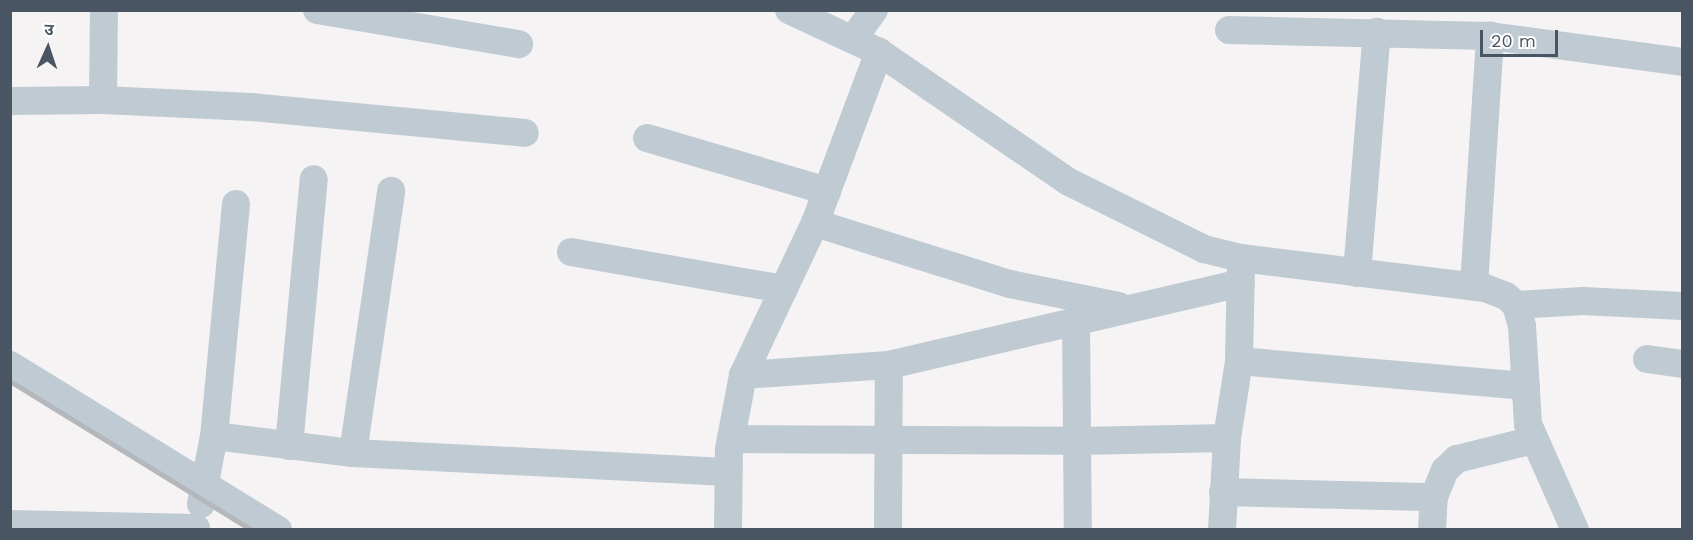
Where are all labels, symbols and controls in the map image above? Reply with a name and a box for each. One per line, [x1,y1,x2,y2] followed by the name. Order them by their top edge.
[18,18,78,78] north arrow
[1483,18,1561,56] scale bar
[44,20,54,39] text: उ
[1491,30,1536,51] text: 20 m

